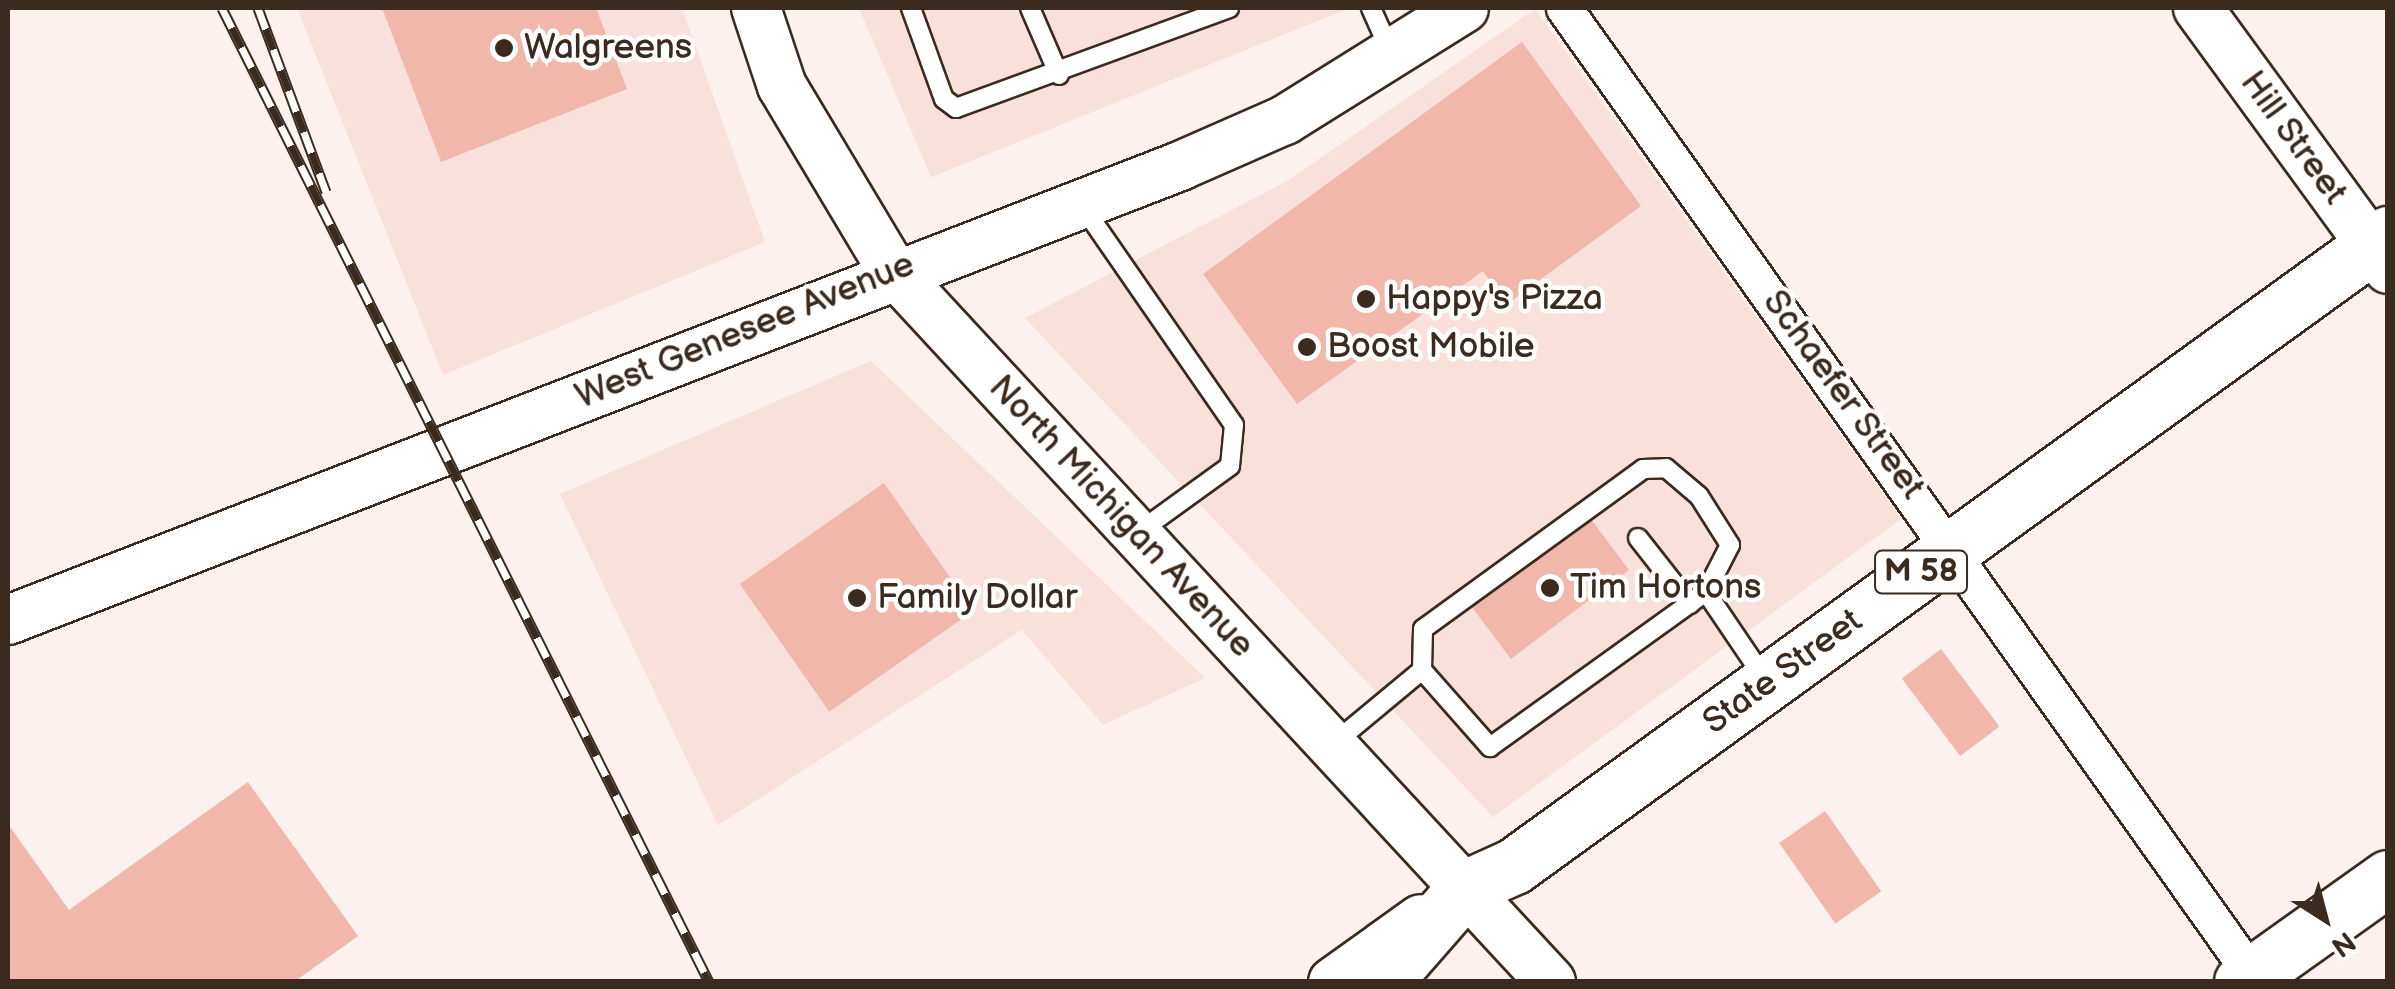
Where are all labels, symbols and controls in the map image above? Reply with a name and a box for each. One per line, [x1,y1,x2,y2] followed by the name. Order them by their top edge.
[524,27,692,69] place label: Walgreens
[493,37,515,59] marker: Walgreens
[2230,63,2356,213] street label: Hill Street
[570,244,920,418] street label: West Genesee Avenue
[1386,278,1603,320] place label: Happy's Pizza
[1753,282,1933,508] street label: Schaefer Street
[1355,288,1377,310] marker: Happy's Pizza
[1327,326,1535,368] place label: Boost Mobile
[1296,336,1318,358] marker: Boost Mobile
[979,367,1263,667] street label: North Michigan Avenue
[1874,545,1968,599] road number: M 58
[1570,567,1761,609] place label: Tim Hortons
[877,577,1080,619] place label: Family Dollar
[1539,577,1561,599] marker: Tim Hortons
[846,587,868,609] marker: Family Dollar
[1695,600,1871,744] street label: State Street
[2275,869,2375,969] north arrow
[2325,924,2361,963] text: N

